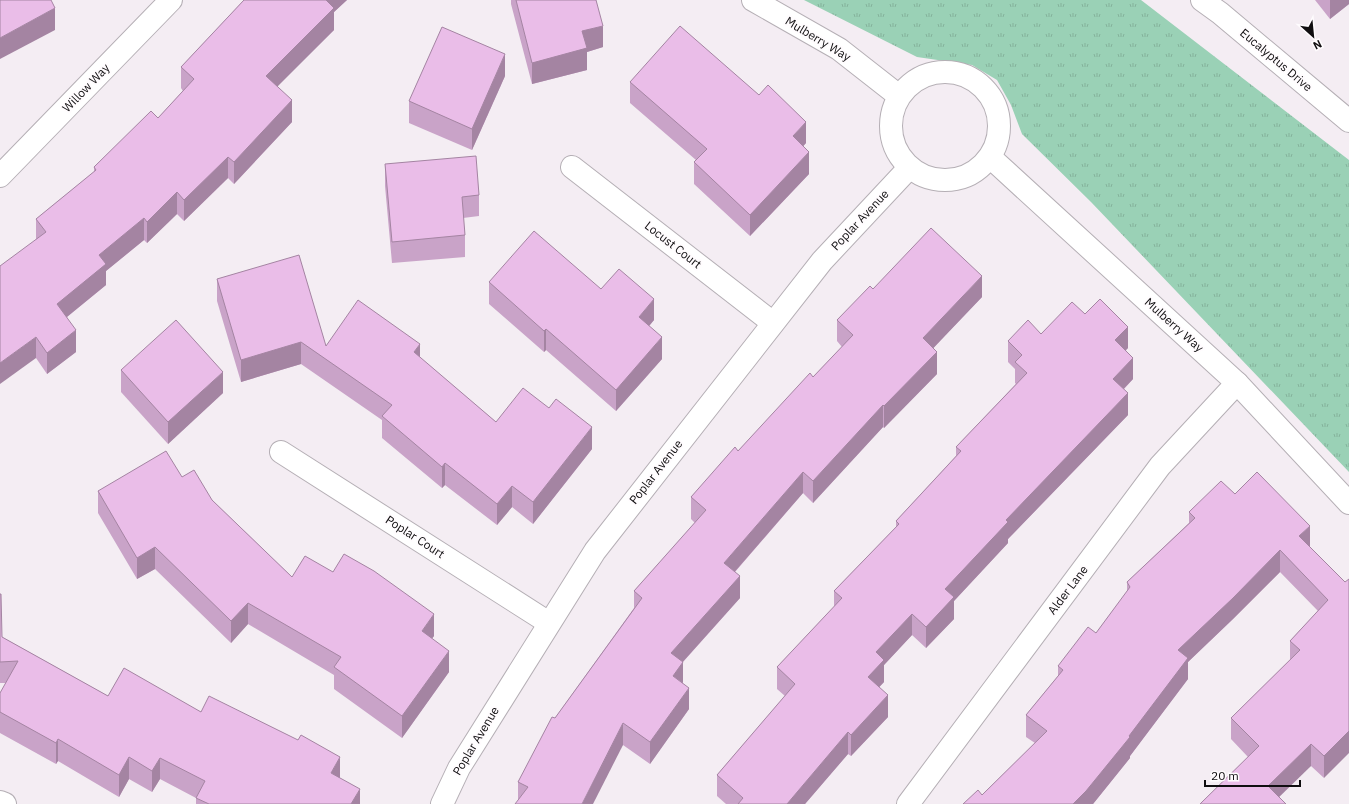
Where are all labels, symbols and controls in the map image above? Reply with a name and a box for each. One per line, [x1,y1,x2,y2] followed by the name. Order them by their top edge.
[783,13,854,64] street label: Mulberry Way
[1293,16,1333,56] north arrow
[1237,25,1316,94] street label: Eucalyptus Drive
[1311,37,1324,53] text: N
[59,60,112,115] street label: Willow Way
[828,186,892,253] street label: Poplar Avenue
[642,218,705,271] street label: Locust Court
[1142,294,1207,355] street label: Mulberry Way
[626,436,686,507] street label: Poplar Avenue
[383,512,448,561] street label: Poplar Court
[1044,562,1091,617] street label: Alder Lane
[449,703,502,778] street label: Poplar Avenue
[1205,762,1300,788] scale bar
[1211,768,1239,783] text: 20 m

